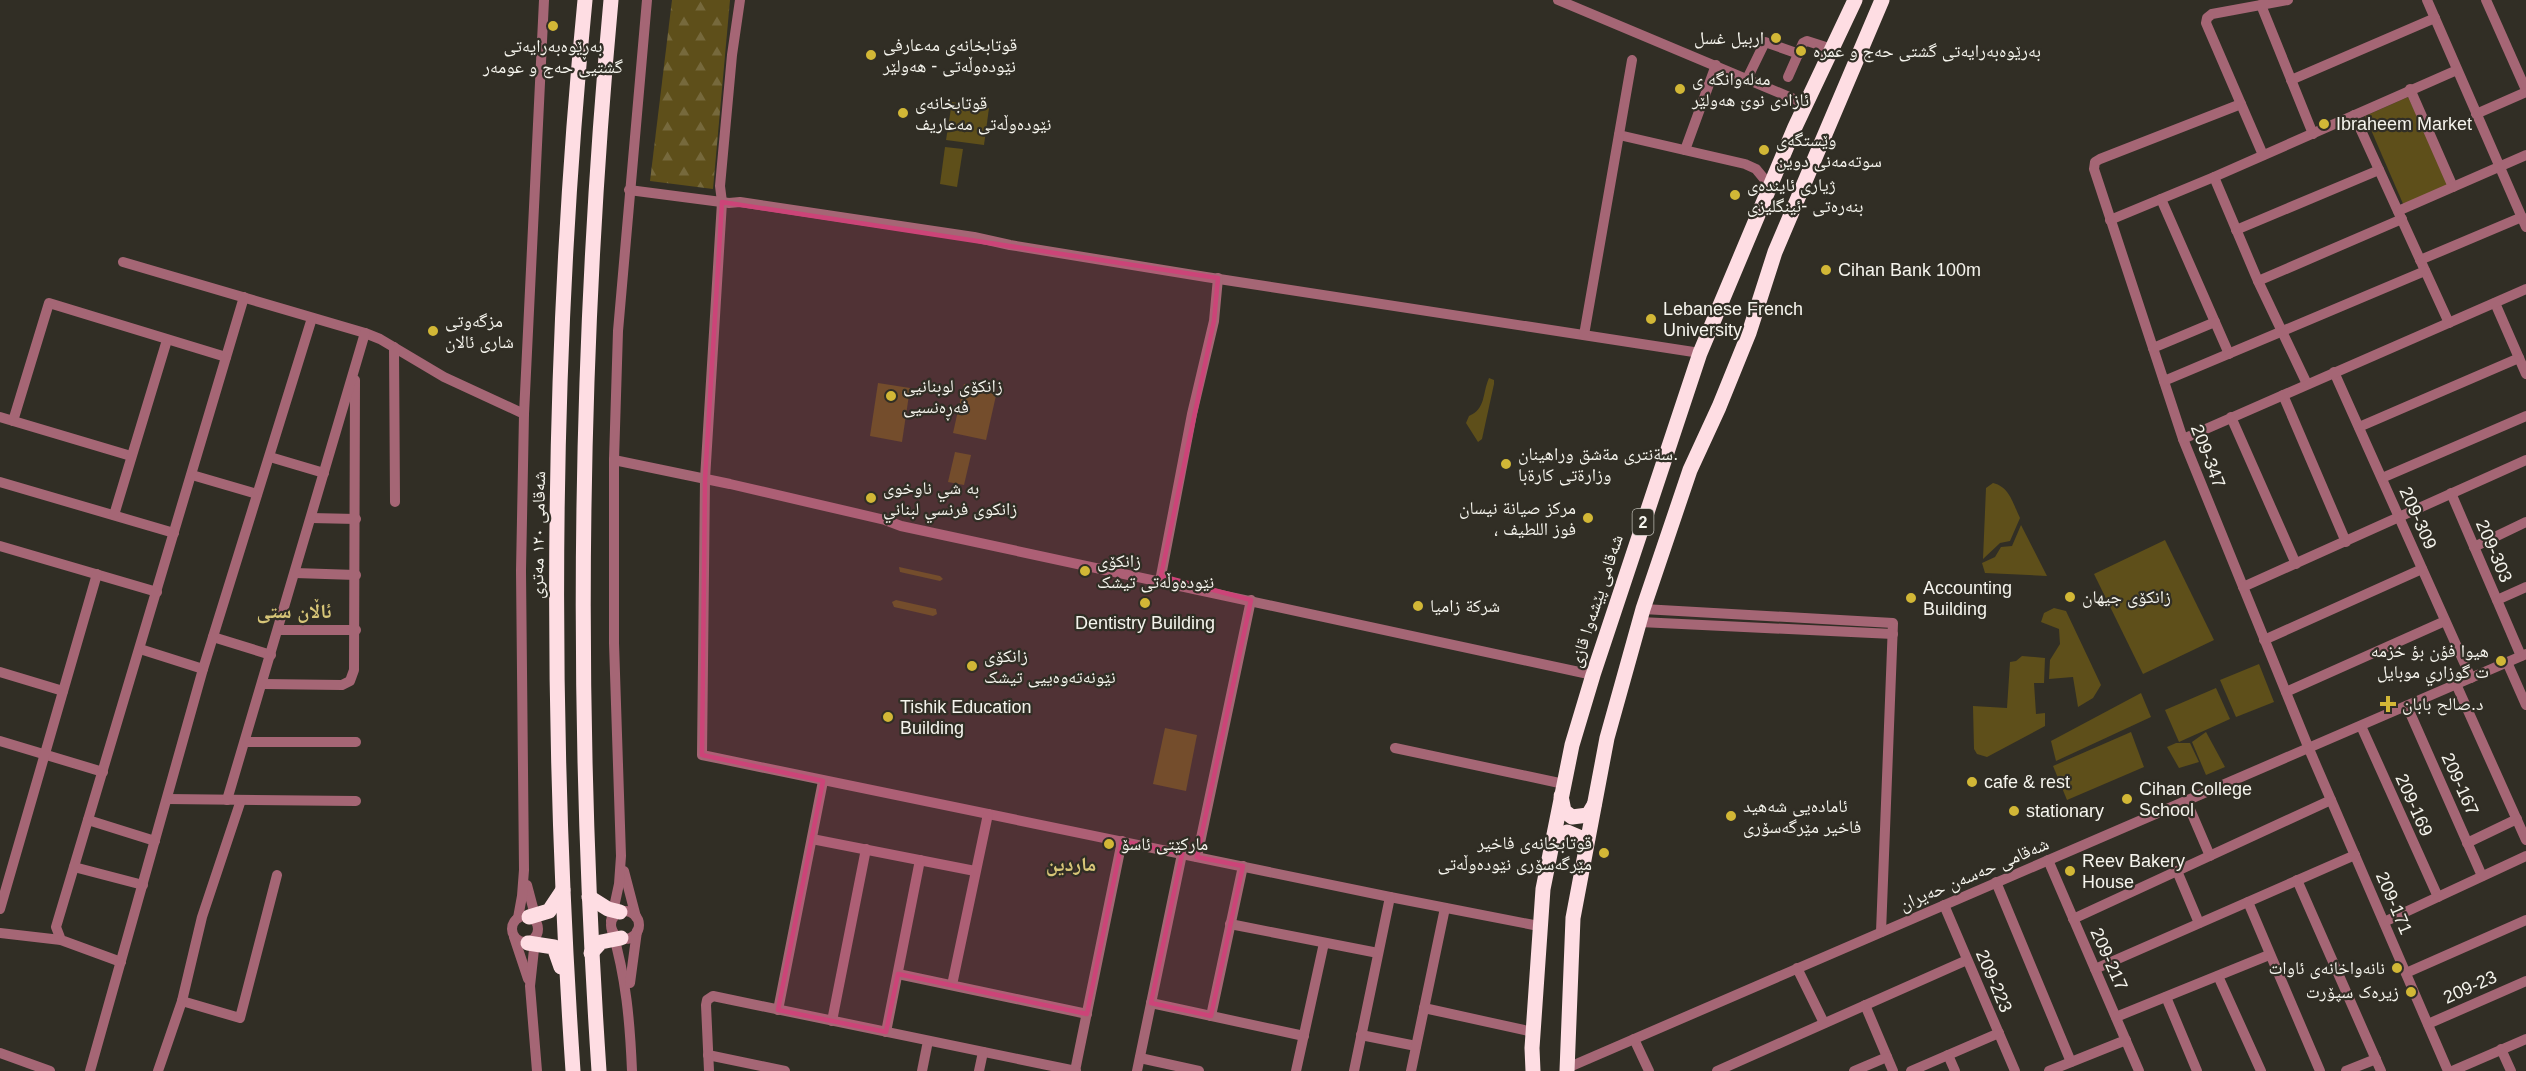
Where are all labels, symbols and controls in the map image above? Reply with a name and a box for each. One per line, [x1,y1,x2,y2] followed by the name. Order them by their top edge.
[546,19,560,33] marker: بەڕێوەبەرایەتی گشتیی حەج و عومەر
[1694,28,1764,49] place label: اربيل غسل
[1769,31,1783,45] marker: اربيل غسل
[882,35,1017,77] place label: قوتابخانەی مەعارفی نێودەوڵەتی - هەولێر
[482,36,624,79] place label: بەڕێوەبەرایەتی گشتیی حەج و عومەر
[1813,41,2041,63] place label: بەرێوەبەرایەتی گشتی حەج و عمرە
[1794,44,1808,58] marker: بەرێوەبەرایەتی گشتی حەج و عمرە
[864,48,878,62] marker: قوتابخانەی مەعارفی نێودەوڵەتی - هەولێر
[1691,69,1809,111] place label: مەلەوانگە ی ئازادی نوێ هەولێر
[1673,82,1687,96] marker: مەلەوانگە ی ئازادی نوێ هەولێر
[915,93,1051,135] place label: قوتابخانەی نێودەوڵەتی مەعاریف
[896,106,910,120] marker: قوتابخانەی نێودەوڵەتی مەعاریف
[2336,114,2472,134] place label: Ibraheem Market
[2317,117,2331,131] marker: Ibraheem Market
[1776,130,1882,172] place label: وێستگەی سوتەمەنی دوین
[1757,143,1771,157] marker: وێستگەی سوتەمەنی دوین
[1747,175,1863,217] place label: ژیاری ئایندەی بنەرەتی -ئینگلیزی
[1728,188,1742,202] marker: ژیاری ئایندەی بنەرەتی -ئینگلیزی
[1838,260,1981,280] place label: Cihan Bank 100m
[1819,263,1833,277] marker: Cihan Bank 100m
[1663,299,1803,340] place label: Lebanese French University
[445,311,514,353] place label: مزگەوتی شاری ئالان
[1644,312,1658,326] marker: Lebanese French University
[426,324,440,338] marker: مزگەوتی شاری ئالان
[903,376,1003,421] place label: زانکۆی لوبنانیی فەڕەنسیی
[884,389,898,403] marker: زانکۆی لوبنانیی فەڕەنسیی
[2187,422,2229,490] street label: 209-347
[1518,444,1678,486] place label: سةنترى مةشق وراهينان. وزارةتى كارةبا
[1499,457,1513,471] marker: سةنترى مةشق وراهينان. وزارةتى كارةبا
[527,471,550,599] street label: شەقامی ١٢٠ مەتری
[883,478,1017,524] place label: به شي ناوخوى زانكوى فرنسي لبناني
[2395,484,2441,552] street label: 209-309
[864,491,878,505] marker: به شي ناوخوى زانكوى فرنسي لبناني
[1459,498,1576,539] place label: مركز صيانة نيسان ، فوز اللطيف
[1632,509,1654,535] road number: 2
[1581,511,1595,525] marker: مركز صيانة نيسان ، فوز اللطيف
[2472,517,2516,585] street label: 209-303
[1565,532,1628,670] street label: شەقامی پێشەوا قازی
[1097,551,1214,593] place label: زانکۆی نێودەوڵەتی تیشک
[1078,564,1092,578] marker: زانکۆی نێودەوڵەتی تیشک
[1923,578,2012,619] place label: Accounting Building
[2082,587,2171,608] place label: زانکۆی جیھان
[2063,590,2077,604] marker: زانکۆی جیھان
[1904,591,1918,605] marker: Accounting Building
[1138,596,1152,610] marker: Dentistry Building
[1430,596,1500,616] place label: شركة زاميا
[257,598,331,624] district label: ئاڵان ستی
[1411,599,1425,613] marker: شركة زاميا
[1075,613,1215,633] place label: Dentistry Building
[2371,641,2489,687] place label: هيوا فؤن بؤ خزمه ت گوزاري موبايل
[984,646,1116,688] place label: زانکۆی نێونەتەوەییی تیشک
[2494,654,2508,668] marker: هيوا فؤن بؤ خزمه ت گوزاري موبايل
[965,659,979,673] marker: زانکۆی نێونەتەوەییی تیشک
[2402,694,2484,716] place label: د.صالح بابان
[2379,695,2397,713] marker: د.صالح بابان
[900,697,1031,738] place label: Tishik Education Building
[881,710,895,724] marker: Tishik Education Building
[2437,750,2483,818] street label: 209-167
[2391,771,2437,839] street label: 209-169
[1984,772,2070,792] place label: cafe & rest
[1965,775,1979,789] marker: cafe & rest
[2139,779,2252,820] place label: Cihan College School
[2120,792,2134,806] marker: Cihan College School
[1743,796,1861,838] place label: ئامادەیی شەهید فاخیر مێرگەسۆری
[2026,801,2104,821] place label: stationary
[2007,804,2021,818] marker: stationary
[1724,809,1738,823] marker: ئامادەیی شەهید فاخیر مێرگەسۆری
[1438,833,1592,875] place label: قوتابخانەی فاخیر مێرگەسۆری نێودەوڵەتی
[1896,833,2052,916] street label: شەقامی حەسەن حەیران
[1121,834,1208,855] place label: مارکێتی ئاسۆ
[1102,837,1116,851] marker: مارکێتی ئاسۆ
[1597,846,1611,860] marker: قوتابخانەی فاخیر مێرگەسۆری نێودەوڵەتی
[2082,851,2185,892] place label: Reev Bakery House
[1046,853,1096,877] district label: ماردین
[2063,864,2077,878] marker: Reev Bakery House
[2372,869,2416,937] street label: 209-171
[2086,925,2132,993] street label: 209-217
[1972,947,2016,1015] street label: 209-223
[2268,958,2385,979] place label: نانەواخانەی ئاوات
[2390,961,2404,975] marker: نانەواخانەی ئاوات
[2440,966,2500,1008] street label: 209-23
[2306,982,2399,1003] place label: زیرەک سپۆرت
[2404,985,2418,999] marker: زیرەک سپۆرت

